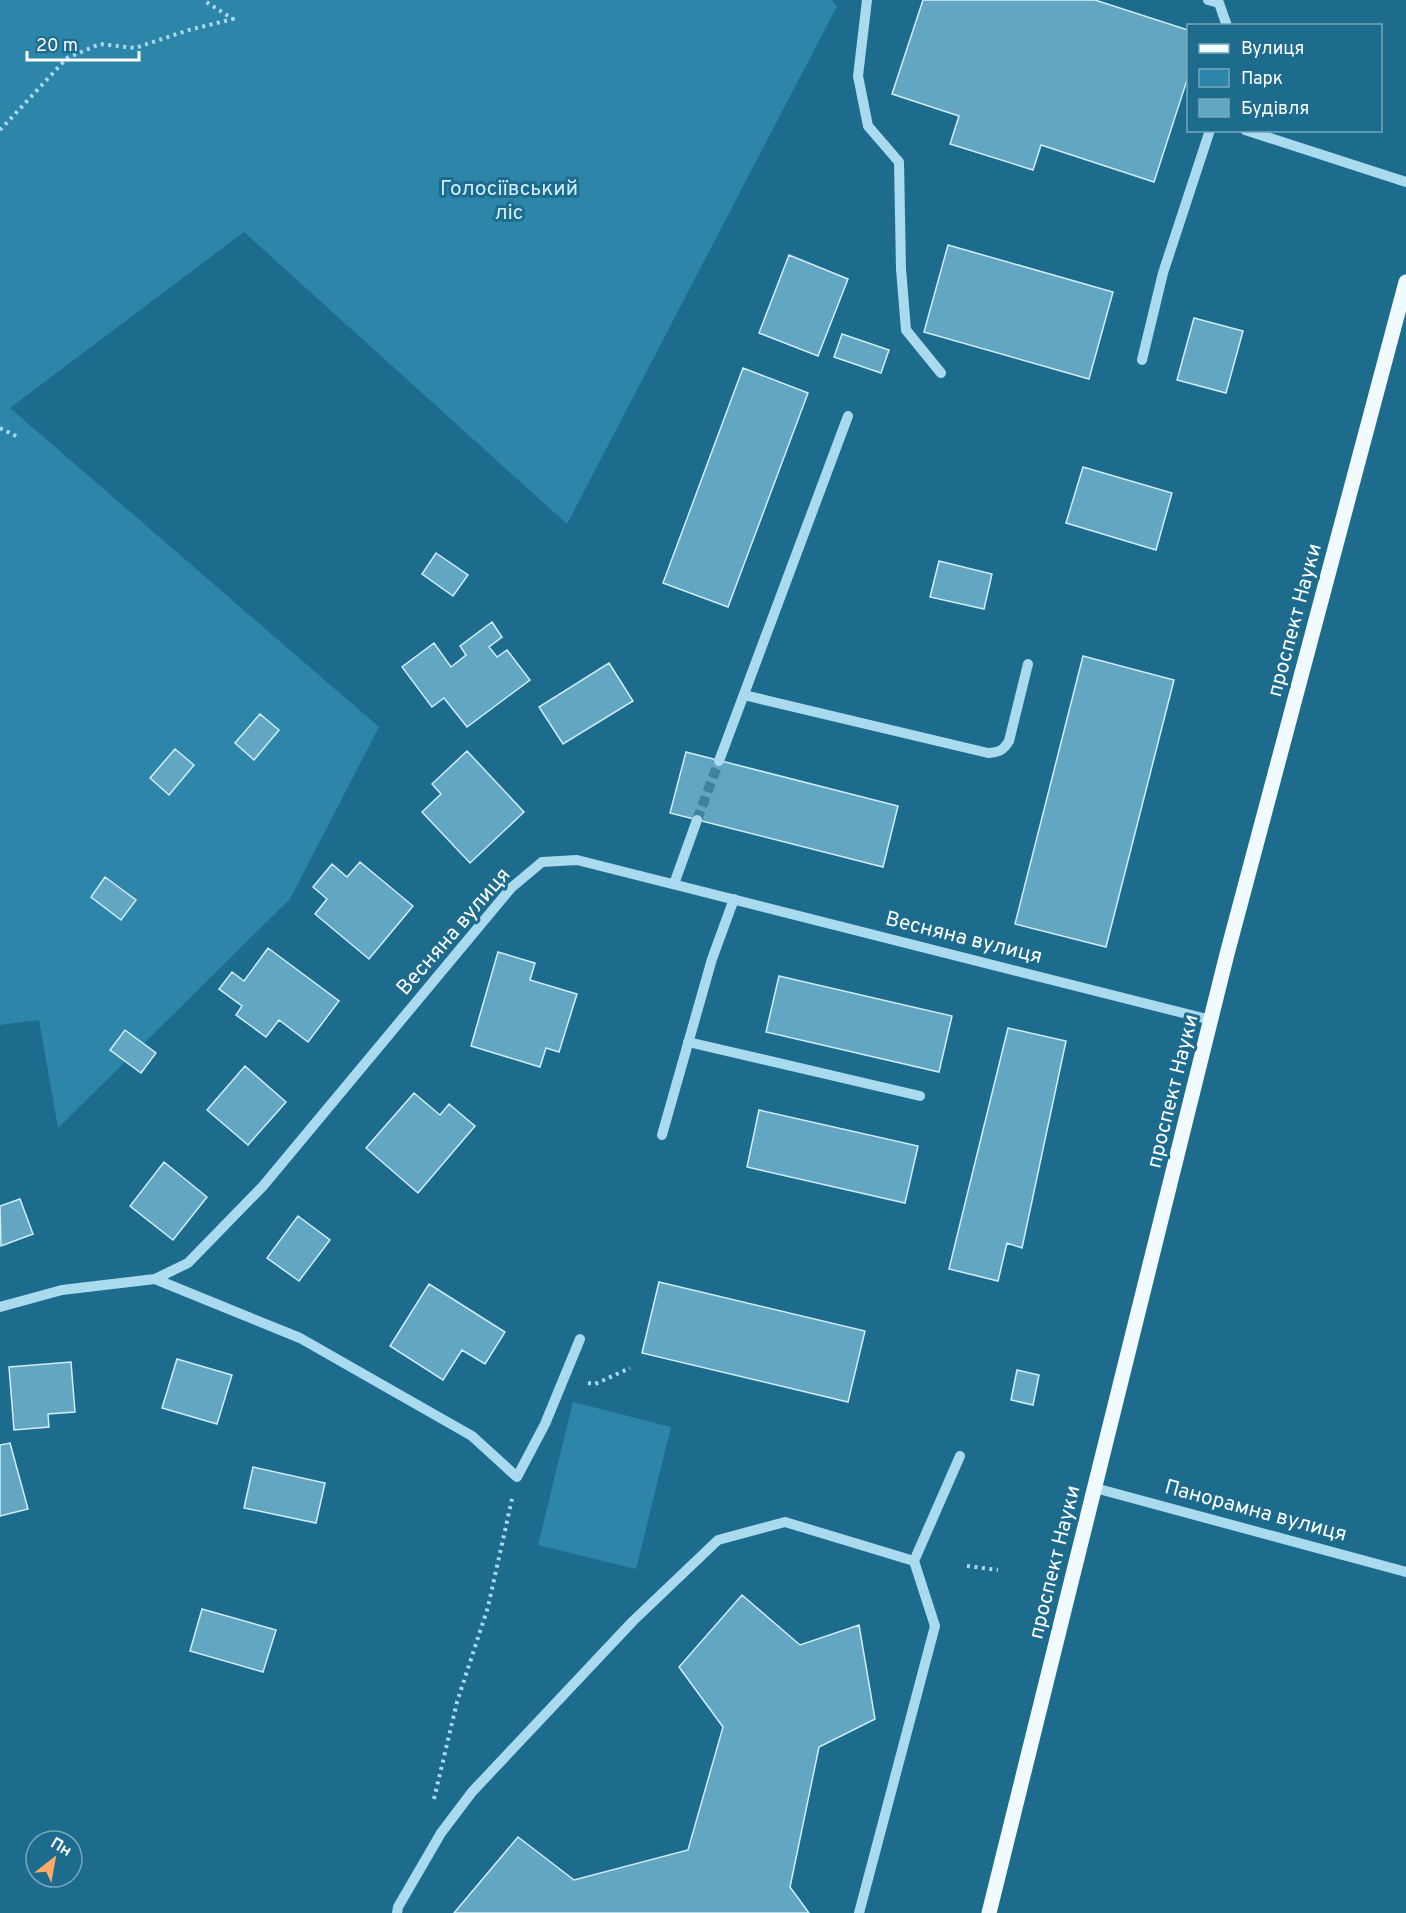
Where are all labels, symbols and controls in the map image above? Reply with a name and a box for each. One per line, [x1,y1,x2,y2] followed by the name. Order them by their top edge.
[27,24,140,62] scale bar
[1187,24,1382,132] legend
[36,35,78,58] text: 20 m
[1241,38,1304,61] text: Вулиця
[1241,68,1283,91] text: Парк
[1241,98,1309,121] text: Будівля
[440,176,578,227] park label: Голосіївський ліс
[1262,541,1329,700] street label: проспект Науки
[391,862,517,1002] street label: Весняна вулиця
[882,906,1045,971] street label: Весняна вулиця
[1141,1012,1206,1171] street label: проспект Науки
[1161,1474,1350,1549] street label: Панорамна вулиця
[1023,1483,1088,1642] street label: проспект Науки
[24,1829,84,1889] north arrow
[46,1834,75,1862] text: Пн

